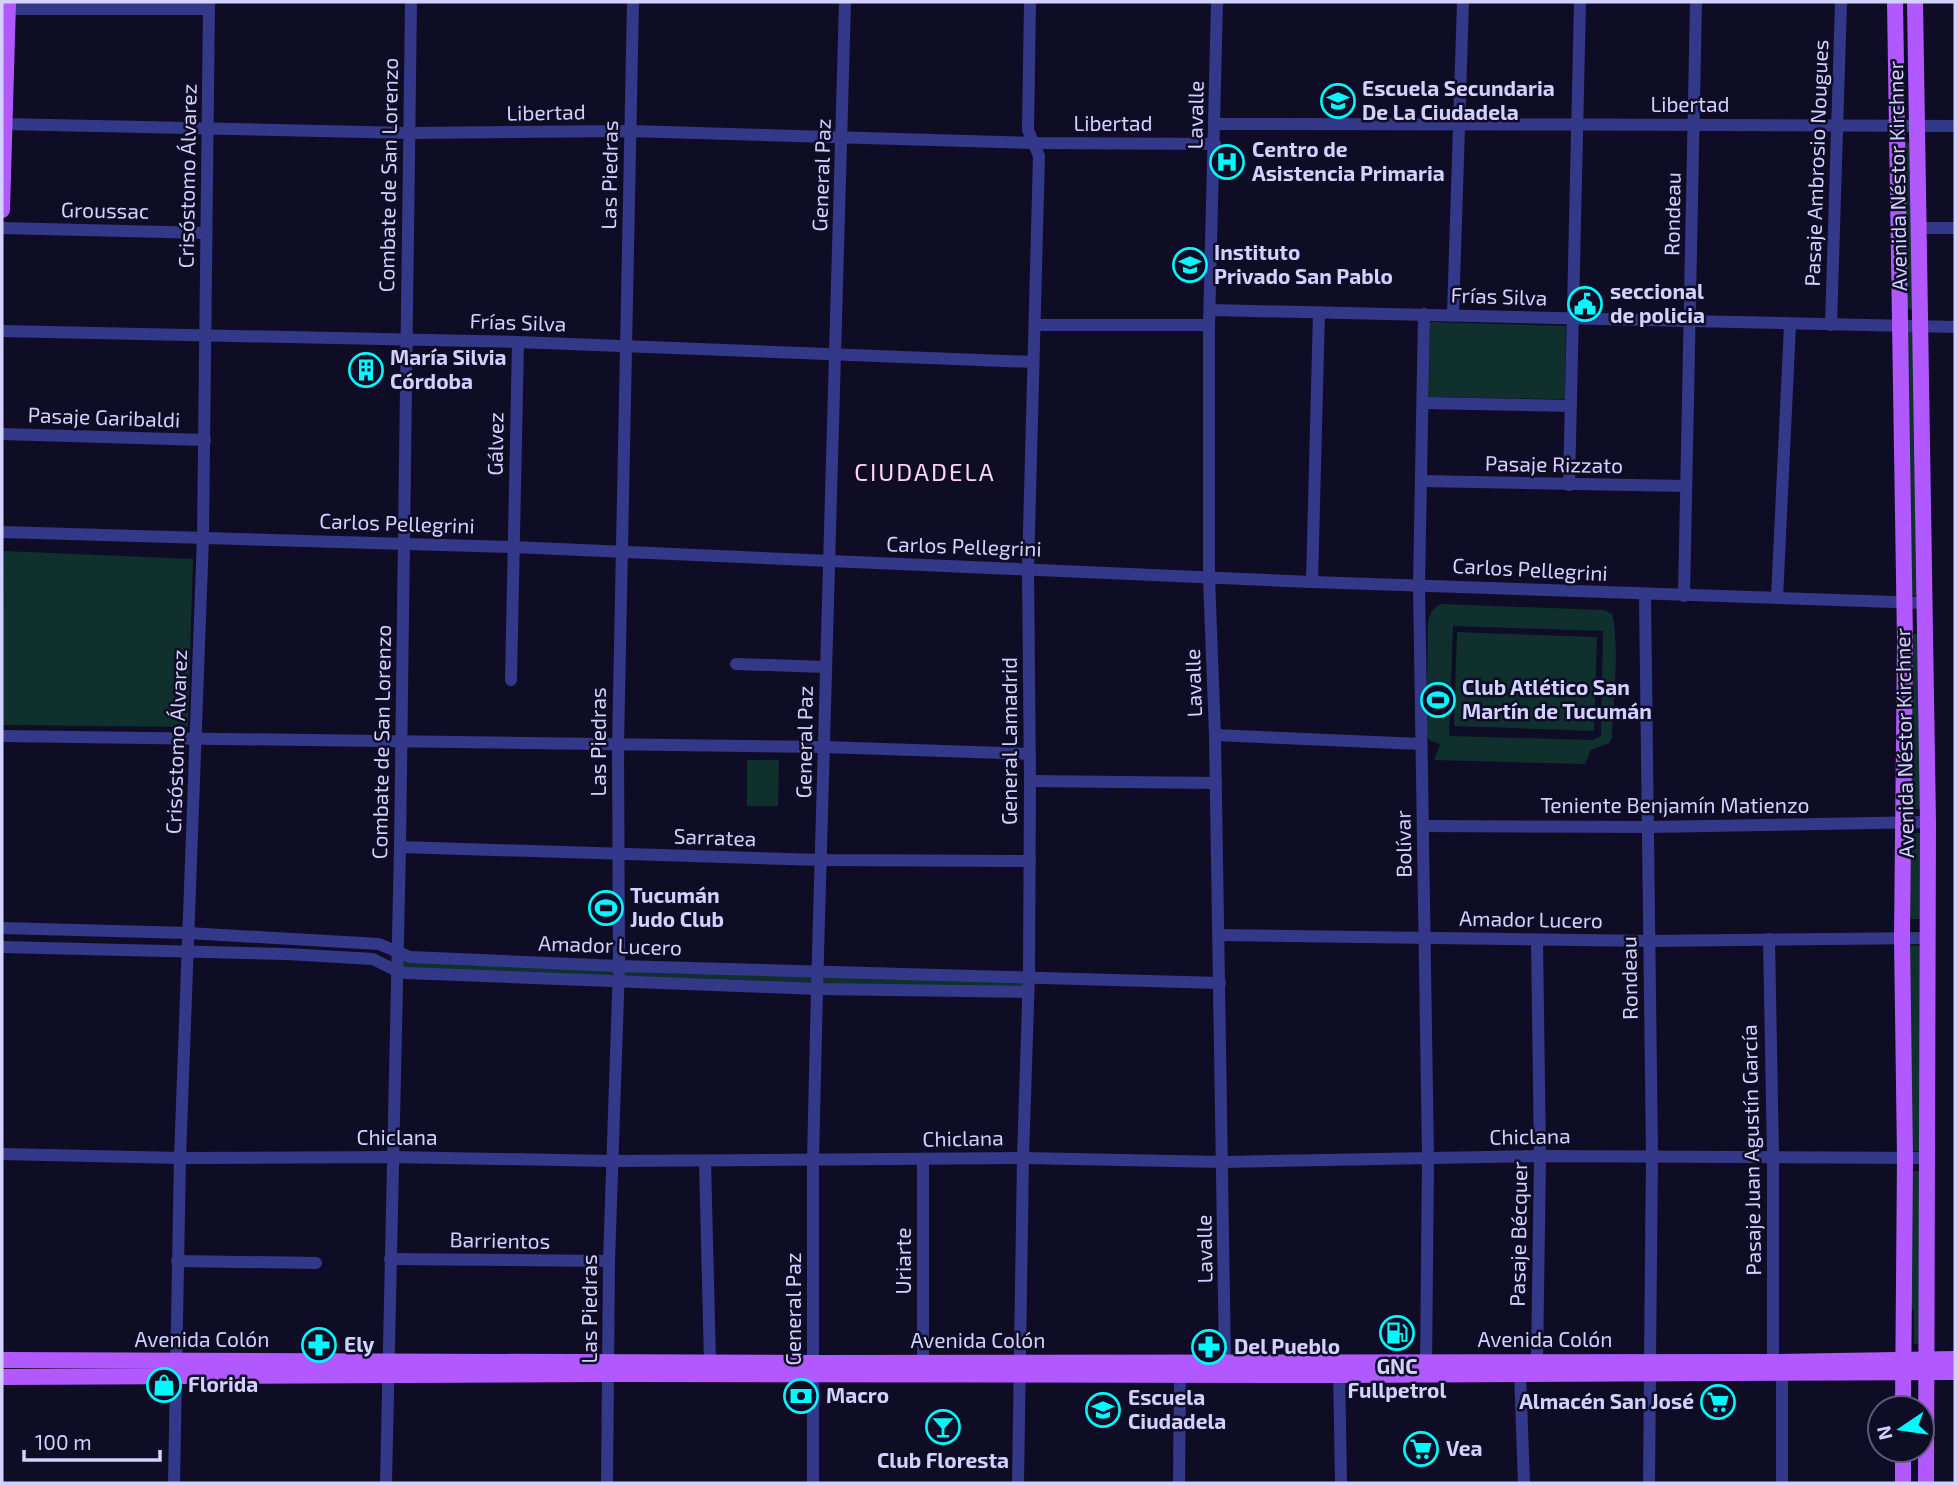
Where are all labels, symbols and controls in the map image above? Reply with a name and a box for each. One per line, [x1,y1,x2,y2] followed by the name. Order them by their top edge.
[1799,39,1833,287] street label: Pasaje Ambrosio Nougues
[373,57,402,293] street label: Combate de San Lorenzo
[1882,60,1911,291] street label: Avenida Néstor Kirchner
[1362,75,1555,124] place label: Escuela Secundaria De La Ciudadela
[1181,80,1208,150] street label: Lavalle
[1319,82,1357,120] school or university icon: Escuela Secundaria De La Ciudadela
[172,83,201,269] street label: Crisóstomo Álvarez
[1650,91,1730,116] street label: Libertad
[506,98,586,125] street label: Libertad
[1073,110,1153,135] street label: Libertad
[806,118,835,232] street label: General Paz
[595,120,622,230] street label: Las Piedras
[1252,136,1445,185] place label: Centro de Asistencia Primaria
[1208,143,1246,181] hospital icon: Centro de Asistencia Primaria
[1658,172,1685,256] street label: Rondeau
[61,196,149,223] street label: Groussac
[1214,239,1393,288] place label: Instituto Privado San Pablo
[1171,246,1209,284] school or university icon: Instituto Privado San Pablo
[1610,278,1705,327] place label: seccional de policia
[1450,281,1548,310] street label: Frías Silva
[1566,285,1604,323] public building icon: seccional de policia
[469,307,567,336] street label: Frías Silva
[390,344,507,393] place label: María Silvia Córdoba
[347,351,385,389] building icon: María Silvia Córdoba
[27,401,181,433] street label: Pasaje Garibaldi
[481,412,508,476] street label: Gálvez
[1485,450,1623,478] street label: Pasaje Rizzato
[854,457,996,486] district label: CIUDADELA
[319,507,475,538] street label: Carlos Pellegrini
[886,530,1042,561] street label: Carlos Pellegrini
[1452,552,1608,585] street label: Carlos Pellegrini
[366,624,395,860] street label: Combate de San Lorenzo
[1889,627,1918,858] street label: Avenida Néstor Kirchner
[1179,648,1206,718] street label: Lavalle
[160,649,191,835] street label: Crisóstomo Álvarez
[996,657,1021,825] street label: General Lamadrid
[1462,674,1652,723] place label: Club Atlético San Martín de Tucumán
[1419,681,1457,719] sports icon: Club Atlético San Martín de Tucumán
[790,685,817,799] street label: General Paz
[585,687,610,797] street label: Las Piedras
[1540,792,1810,818] street label: Teniente Benjamín Matienzo
[1389,810,1416,878] street label: Bolívar
[673,823,757,850] street label: Sarratea
[630,882,724,931] place label: Tucumán Judo Club
[587,889,625,927] sports icon: Tucumán Judo Club
[1459,905,1603,932] street label: Amador Lucero
[538,929,682,960] street label: Amador Lucero
[1615,936,1642,1020] street label: Rondeau
[1736,1024,1766,1276] street label: Pasaje Juan Agustín García
[1489,1122,1571,1149] street label: Chiclana
[356,1124,438,1149] street label: Chiclana
[922,1124,1004,1151] street label: Chiclana
[1504,1161,1532,1307] street label: Pasaje Bécquer
[1190,1214,1217,1284] street label: Lavalle
[449,1226,551,1253] street label: Barrientos
[890,1228,915,1294] street label: Uriarte
[780,1253,805,1365] street label: General Paz
[576,1254,601,1364] street label: Las Piedras
[1378,1314,1416,1352] fuel station icon: GNC Fullpetrol
[135,1326,269,1351] street label: Avenida Colón
[300,1326,338,1364] pharmacy icon: Ely
[1478,1326,1612,1351] street label: Avenida Colón
[911,1327,1045,1352] street label: Avenida Colón
[1190,1328,1228,1366] pharmacy icon: Del Pueblo
[344,1331,375,1357] place label: Ely
[1234,1333,1340,1358] place label: Del Pueblo
[1348,1353,1446,1402] place label: GNC Fullpetrol
[145,1366,183,1404] shop icon: Florida
[188,1371,258,1396] place label: Florida
[782,1377,820,1415] bank icon: Macro
[826,1382,889,1407] place label: Macro
[1699,1383,1737,1421] supermarket icon: Almacén San José
[1128,1384,1226,1433] place label: Escuela Ciudadela
[1519,1388,1694,1413] place label: Almacén San José
[1084,1391,1122,1429] school or university icon: Escuela Ciudadela
[1866,1394,1936,1464] north arrow
[924,1408,962,1446] bar icon: Club Floresta
[24,1418,161,1462] scale bar
[1871,1424,1897,1442] text: N
[35,1429,92,1454] text: 100 m
[1402,1430,1440,1468] supermarket icon: Vea
[1446,1435,1482,1460] place label: Vea
[877,1447,1009,1472] place label: Club Floresta

